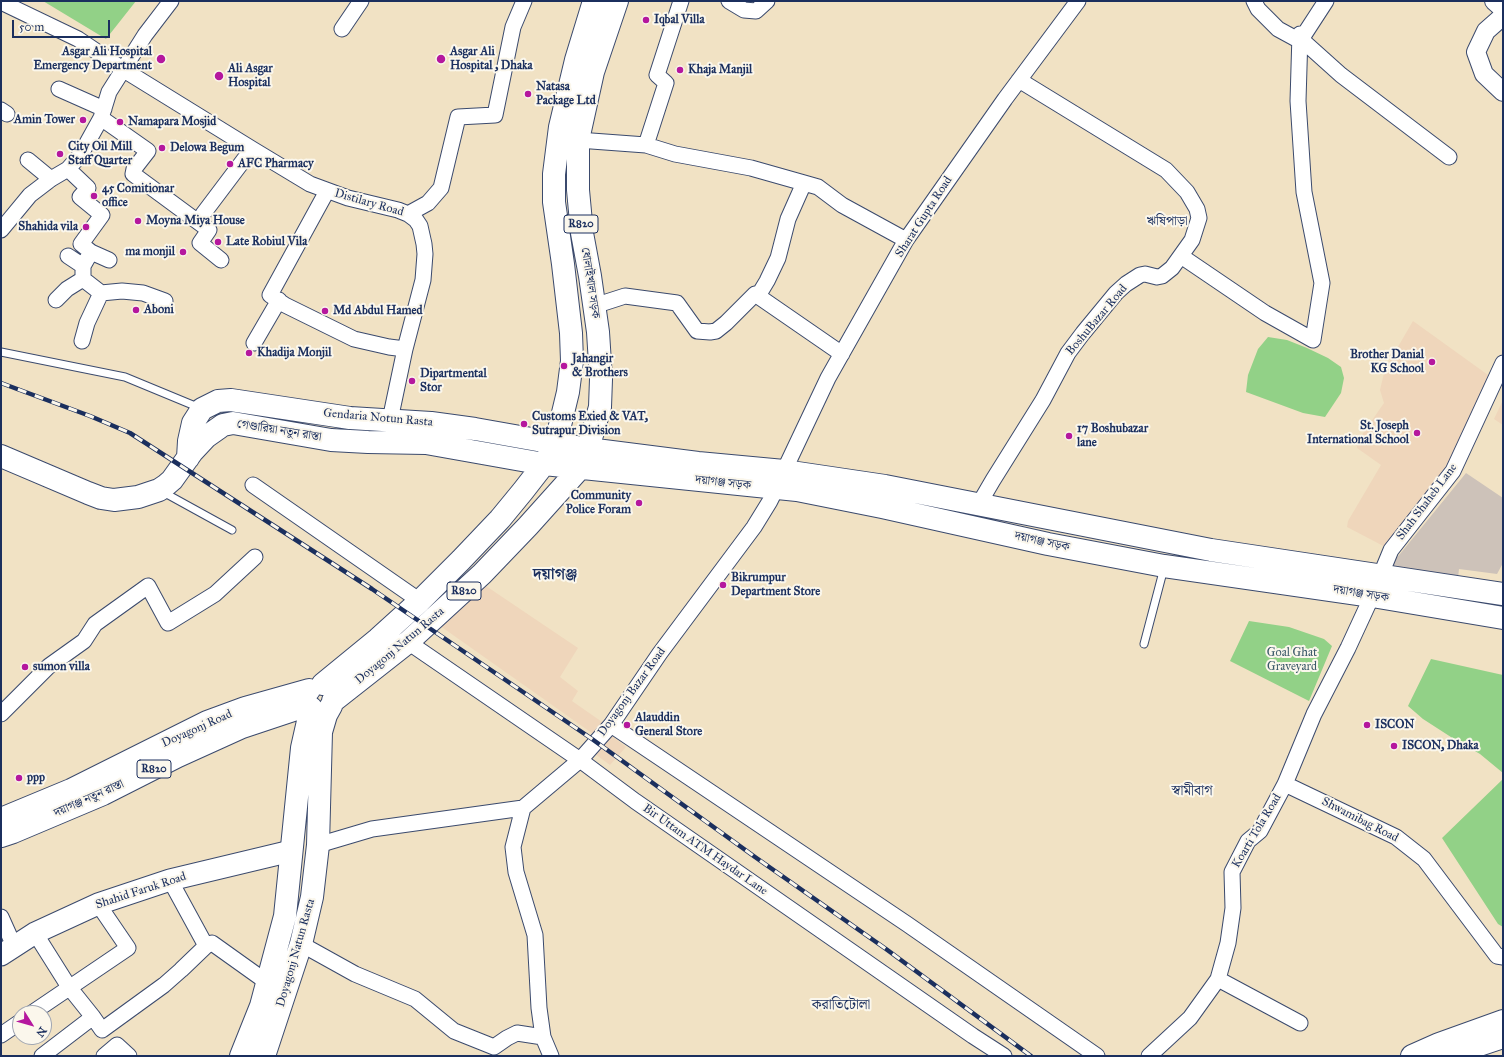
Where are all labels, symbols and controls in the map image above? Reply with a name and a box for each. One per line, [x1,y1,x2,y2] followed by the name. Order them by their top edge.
[14,12,112,38] scale bar
[654,13,705,27] place label: Iqbal Villa
[641,15,651,25] marker: Iqbal Villa
[19,20,44,34] text: 50 m
[33,45,152,73] place label: Asgar Ali Hospital Emergency Department
[450,45,533,73] place label: Asgar Ali Hospital , Dhaka
[155,53,167,65] marker: Asgar Ali Hospital Emergency Department
[435,53,447,65] marker: Asgar Ali Hospital , Dhaka
[228,62,273,90] place label: Ali Asgar Hospital
[688,63,752,77] place label: Khaja Manjil
[675,65,685,75] marker: Khaja Manjil
[213,70,225,82] marker: Ali Asgar Hospital
[536,80,596,108] place label: Natasa Package Ltd
[523,89,533,99] marker: Natasa Package Ltd
[14,113,75,127] place label: Amin Tower
[78,115,88,125] marker: Amin Tower
[128,115,216,129] place label: Namapara Mosjid
[115,117,125,127] marker: Namapara Mosjid
[68,140,132,168] place label: City Oil Mill Staff Quarter
[170,141,244,155] place label: Delowa Begum
[157,143,167,153] marker: Delowa Begum
[55,149,65,159] marker: City Oil Mill Staff Quarter
[238,157,314,171] place label: AFC Pharmacy
[225,159,235,169] marker: AFC Pharmacy
[892,174,956,260] street label: Sharat Gupta Road
[102,182,174,210] place label: 45 Comitionar office
[333,186,405,220] street label: Distilary Road
[89,191,99,201] marker: 45 Comitionar office
[146,214,245,228] place label: Moyna Miya House
[1147,214,1187,230] district label: ঋষিপাড়া
[564,215,598,233] road number: R820
[133,216,143,226] marker: Moyna Miya House
[18,220,78,234] place label: Shahida vila
[81,222,91,232] marker: Shahida vila
[226,235,307,249] place label: Late Robiul Vila
[213,237,223,247] marker: Late Robiul Vila
[125,245,175,259] place label: ma monjil
[577,246,603,320] street label: ধোলাইখাল সড়ক
[178,247,188,257] marker: ma monjil
[1063,282,1131,358] street label: BoshuBazar Road
[144,303,174,317] place label: Aboni
[333,304,423,318] place label: Md Abdul Hamed
[131,305,141,315] marker: Aboni
[320,306,330,316] marker: Md Abdul Hamed
[257,346,331,360] place label: Khadija Monjil
[244,348,254,358] marker: Khadija Monjil
[1350,348,1424,376] place label: Brother Danial KG School
[572,352,628,380] place label: Jahangir & Brothers
[1427,357,1437,367] marker: Brother Danial KG School
[559,361,569,371] marker: Jahangir & Brothers
[420,367,487,395] place label: Dipartmental Stor
[407,376,417,386] marker: Dipartmental Stor
[323,406,433,430] street label: Gendaria Notun Rasta
[532,410,648,438] place label: Customs Exied & VAT, Sutrapur Division
[236,417,322,445] street label: গেণ্ডারিয়া নতুন রাস্তা
[519,419,529,429] marker: Customs Exied & VAT, Sutrapur Division
[1307,419,1409,447] place label: St. Joseph International School
[1077,422,1148,450] place label: 17 Boshubazar lane
[1412,428,1422,438] marker: St. Joseph International School
[1064,431,1074,441] marker: 17 Boshubazar lane
[1394,461,1460,543] street label: Shah Shaheb Lane
[694,473,752,493] street label: দয়াগঞ্জ সড়ক
[566,489,631,517] place label: Community Police Foram
[634,498,644,508] marker: Community Police Foram
[1013,529,1071,555] street label: দয়াগঞ্জ সড়ক
[533,565,577,585] district label: দয়াগঞ্জ
[731,571,820,599] place label: Bikrumpur Department Store
[718,580,728,590] marker: Bikrumpur Department Store
[447,582,481,600] road number: R820
[1332,582,1390,606] street label: দয়াগঞ্জ সড়ক
[353,605,447,687] street label: Doyagonj Natun Rasta
[595,645,669,739] street label: Doyagonj Bazar Road
[1267,646,1317,674] park label: Goal Ghat Graveyard
[33,660,90,674] place label: sumon villa
[20,662,30,672] marker: sumon villa
[160,707,234,751] street label: Doyagonj Road
[635,711,702,739] place label: Alauddin General Store
[1375,718,1414,732] place label: ISCON
[622,720,632,730] marker: Alauddin General Store
[1362,720,1372,730] marker: ISCON
[1402,739,1479,753] place label: ISCON, Dhaka
[1389,741,1399,751] marker: ISCON, Dhaka
[137,760,171,778] road number: R820
[27,771,45,785] place label: ppp
[14,773,24,783] marker: ppp
[52,777,126,821] street label: দয়াগঞ্জ নতুন রাস্তা
[1171,784,1213,800] district label: স্বামীবাগ
[1229,791,1285,871] street label: Koarti Tola Road
[1319,794,1401,846] street label: Shwamibag Road
[640,801,770,899] street label: Bir Uttam ATM Haydar Lane
[94,870,188,912] street label: Shahid Faruk Road
[274,897,318,1009] street label: Doyagonj Natun Rasta
[812,998,870,1014] district label: করাতিটোলা
[12,1005,52,1045] north arrow
[33,1024,49,1040] text: N

